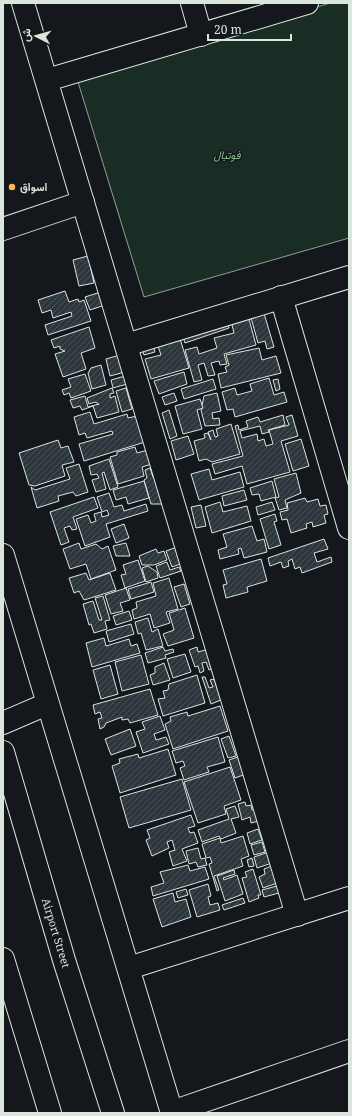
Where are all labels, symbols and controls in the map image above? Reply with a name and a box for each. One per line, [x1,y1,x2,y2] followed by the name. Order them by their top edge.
[16,16,56,56] north arrow
[208,16,291,42] scale bar
[214,21,242,38] text: 20 m
[17,28,34,42] text: ش
[213,147,241,162] park label: فوتبال
[20,179,47,194] place label: اسواق
[7,182,17,192] marker: اسواق
[39,896,74,970] street label: Airport Street

